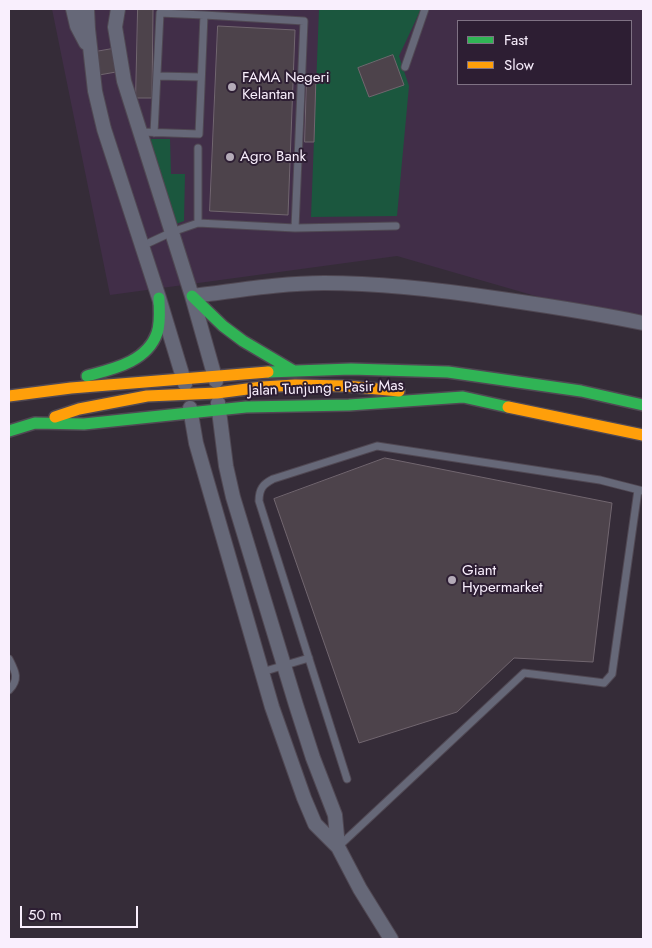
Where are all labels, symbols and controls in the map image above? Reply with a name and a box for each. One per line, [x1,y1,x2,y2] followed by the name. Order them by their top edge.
[457,20,632,85] legend
[504,29,528,51] text: Fast
[504,54,534,76] text: Slow
[242,69,330,104] place label: FAMA Negeri Kelantan
[226,81,238,93] marker: FAMA Negeri Kelantan
[240,148,306,166] place label: Agro Bank
[224,151,236,163] marker: Agro Bank
[248,377,404,401] street label: Jalan Tunjung - Pasir Mas
[462,562,543,597] place label: Giant Hypermarket
[446,574,458,586] marker: Giant Hypermarket
[22,896,140,928] scale bar
[28,904,62,926] text: 50 m

